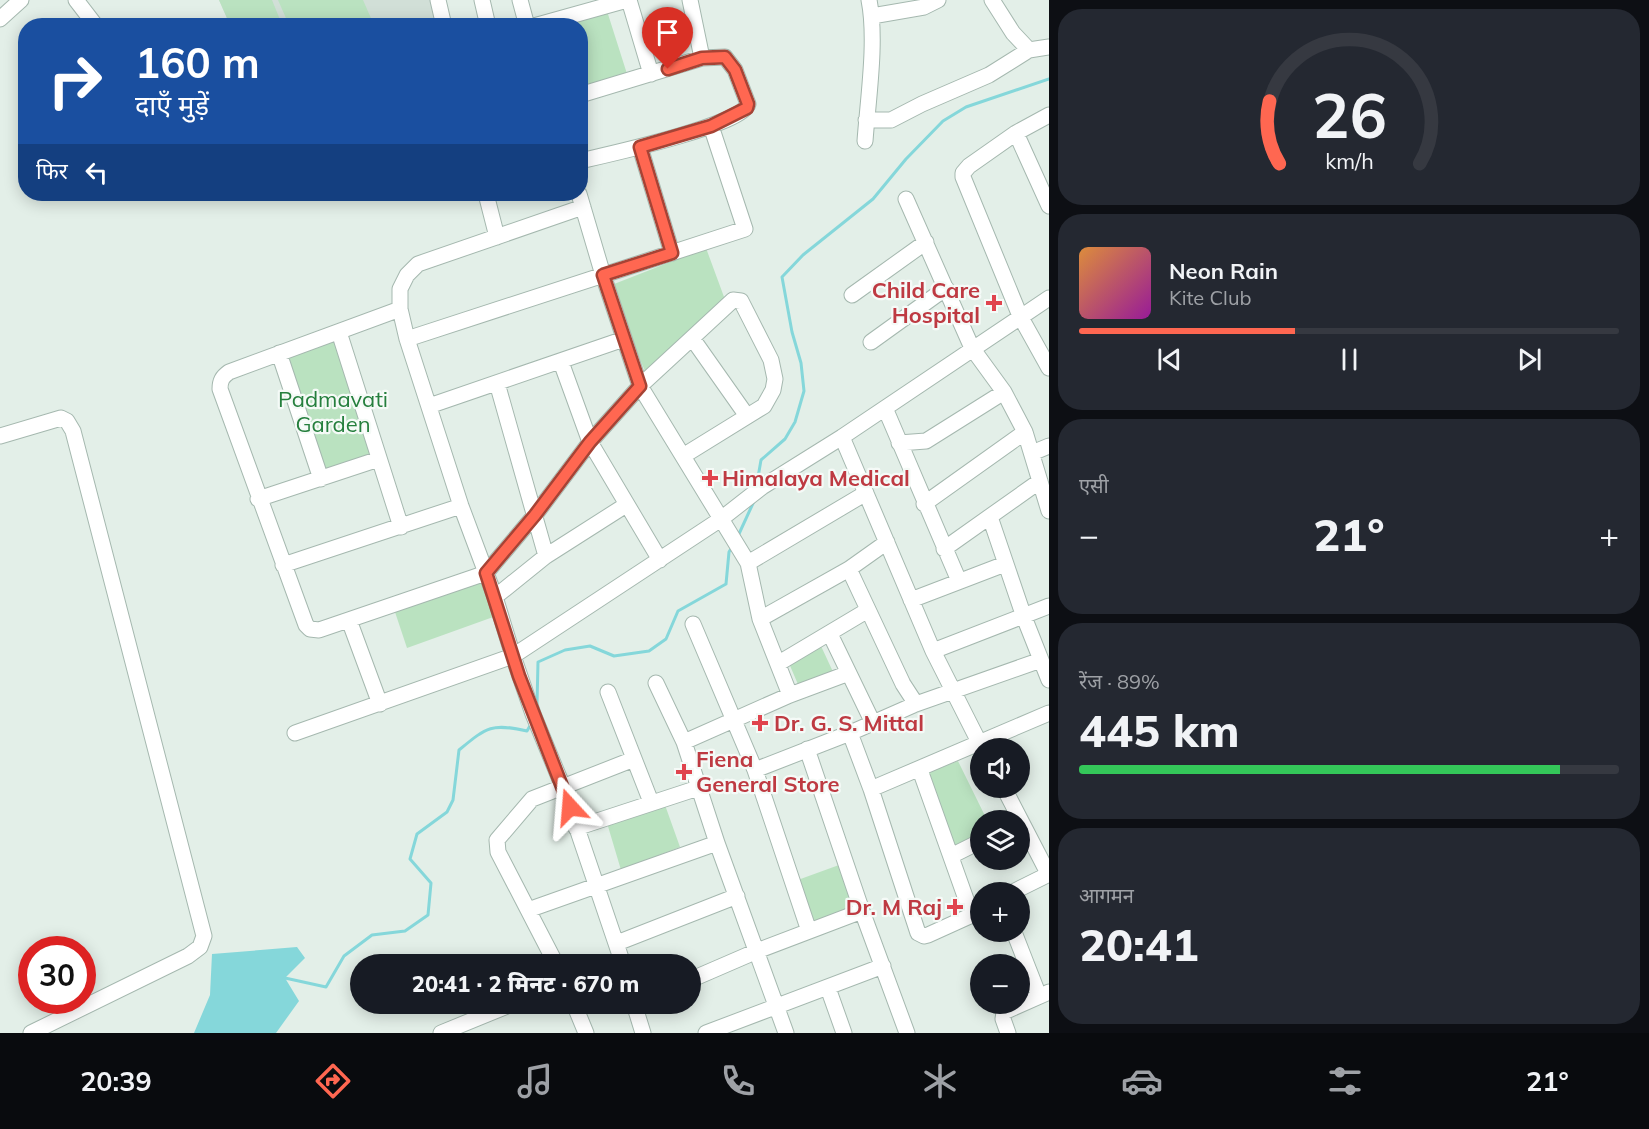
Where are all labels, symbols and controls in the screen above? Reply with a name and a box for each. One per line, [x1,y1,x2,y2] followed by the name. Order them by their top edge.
[642,7,693,69] pin
[651,16,684,49] icon: arrive
[135,36,260,89] text: 160 m
[36,42,114,120] icon: right
[1312,75,1386,154] text: 26
[135,88,209,122] text: दाएँ मुड़ें
[1325,147,1373,174] text: km/h
[80,156,113,189] icon: left
[36,157,68,185] text: फिर
[1169,257,1278,285] text: Neon Rain
[872,276,980,329] place label: Child Care Hospital
[1169,285,1251,310] text: Kite Club
[985,294,1003,312] marker: Child Care Hospital
[1153,343,1186,376] icon: previous
[1333,343,1366,376] icon: pause
[1513,343,1546,376] icon: next
[278,385,388,438] park label: Padmavati Garden
[722,464,910,492] place label: Himalaya Medical
[703,471,717,485] marker: Himalaya Medical
[1079,473,1109,498] text: एसी
[1313,506,1385,562] text: 21°
[1079,514,1099,555] text: −
[1599,514,1619,555] text: +
[1079,669,1160,694] text: रेंज · 89%
[1079,702,1240,758] text: 445 km
[774,709,924,737] place label: Dr. G. S. Mittal
[751,714,769,732] marker: Dr. G. S. Mittal
[970,738,1030,1014] map controls
[970,738,1030,798] button: sound
[696,745,839,798] place label: Fiena General Store
[677,765,691,779] marker: Fiena General Store
[538,775,602,839] position arrow
[970,810,1030,870] button: layers
[970,882,1030,942] button: +
[1079,883,1134,908] text: आगमन
[846,893,942,921] place label: Dr. M Raj
[946,898,964,916] marker: Dr. M Raj
[1079,916,1199,972] text: 20:41
[18,936,96,1014] speed limit sign: 30
[970,954,1030,1014] button: −
[412,970,639,998] text: 20:41 · 2 मिनट · 670 m
[312,1060,354,1102] icon: directions
[514,1060,556,1102] icon: music
[717,1060,759,1102] icon: phone
[919,1060,961,1102] icon: climate
[1121,1060,1163,1102] icon: car
[1324,1060,1366,1102] icon: filters
[80,1064,152,1098] text: 20:39
[1526,1064,1569,1098] text: 21°

